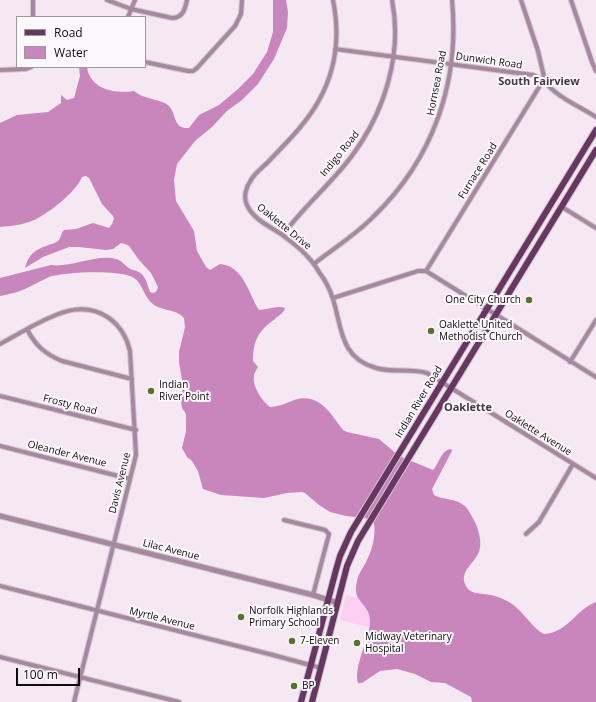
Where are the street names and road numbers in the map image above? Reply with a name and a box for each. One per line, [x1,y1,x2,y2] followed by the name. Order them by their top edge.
[425,49,449,117] street label: Hornsea Road
[455,50,523,72] street label: Dunwich Road
[318,129,362,179] street label: Indigo Road
[456,141,500,201] street label: Furnace Road
[254,201,314,253] street label: Oaklette Drive
[393,364,445,440] street label: Indian River Road
[42,393,98,417] street label: Frosty Road
[502,408,574,458] street label: Oaklette Avenue
[26,438,108,470] street label: Oleander Avenue
[107,451,133,515] street label: Davis Avenue
[141,537,201,563] street label: Lilac Avenue
[128,605,196,633] street label: Myrtle Avenue

